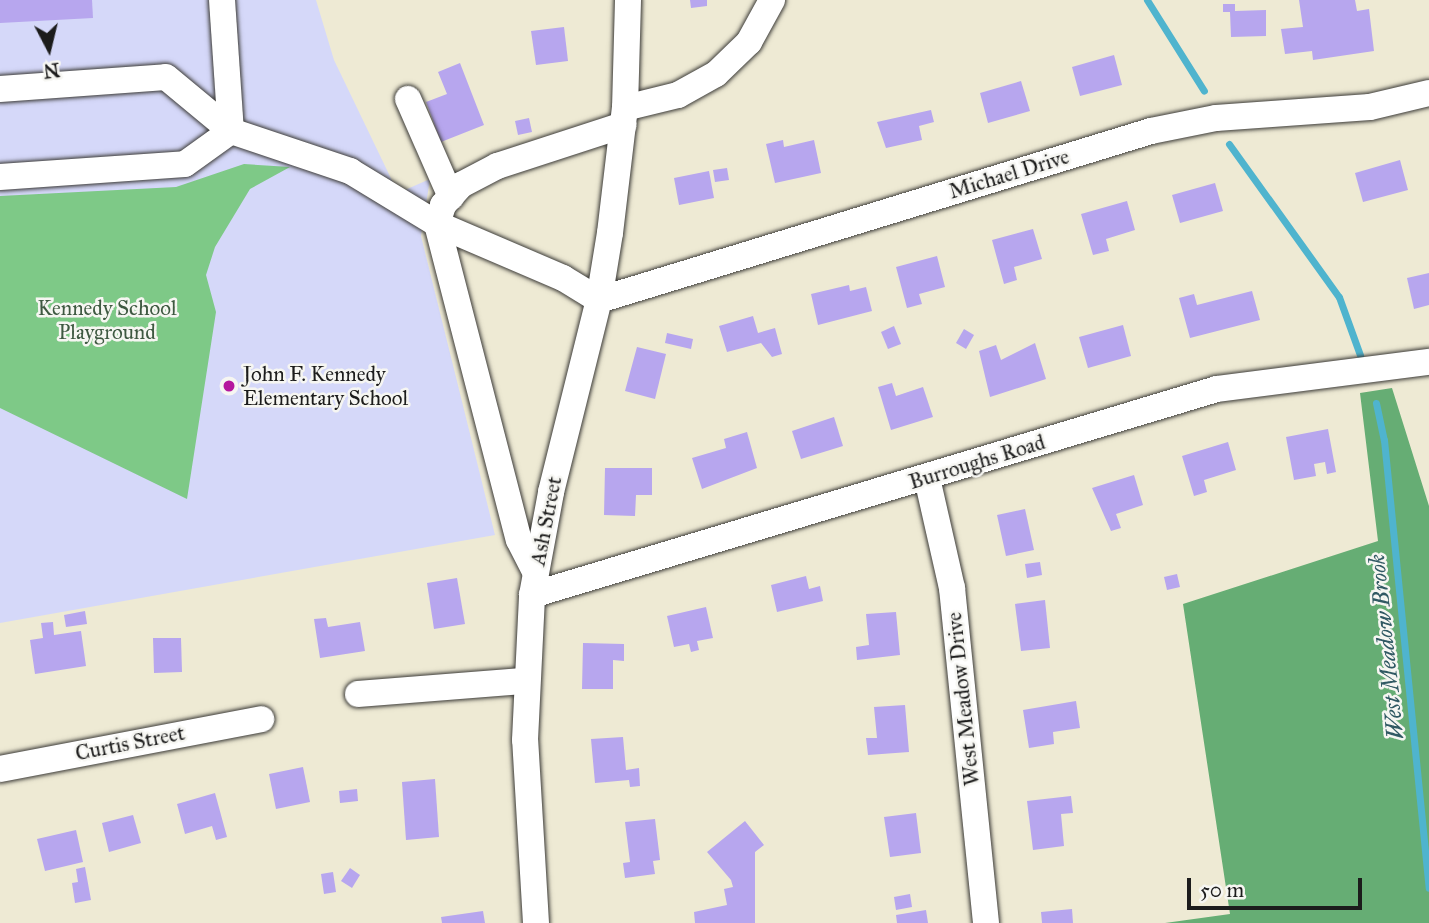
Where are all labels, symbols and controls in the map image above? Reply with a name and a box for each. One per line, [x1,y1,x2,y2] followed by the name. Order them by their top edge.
[14,14,84,84] north arrow
[42,58,61,83] text: N
[946,144,1072,204] street label: Michael Drive
[37,295,177,345] park label: Kennedy School Playground
[243,361,408,411] place label: John F. Kennedy Elementary School
[221,378,237,394] marker: John F. Kennedy Elementary School
[906,429,1048,495] street label: Burroughs Road
[525,474,567,568] street label: Ash Street
[1363,553,1409,741] water label: West Meadow Brook
[941,611,985,787] street label: West Meadow Drive
[73,720,187,766] street label: Curtis Street
[1191,864,1366,908] scale bar
[1200,877,1244,903] text: 50 m

